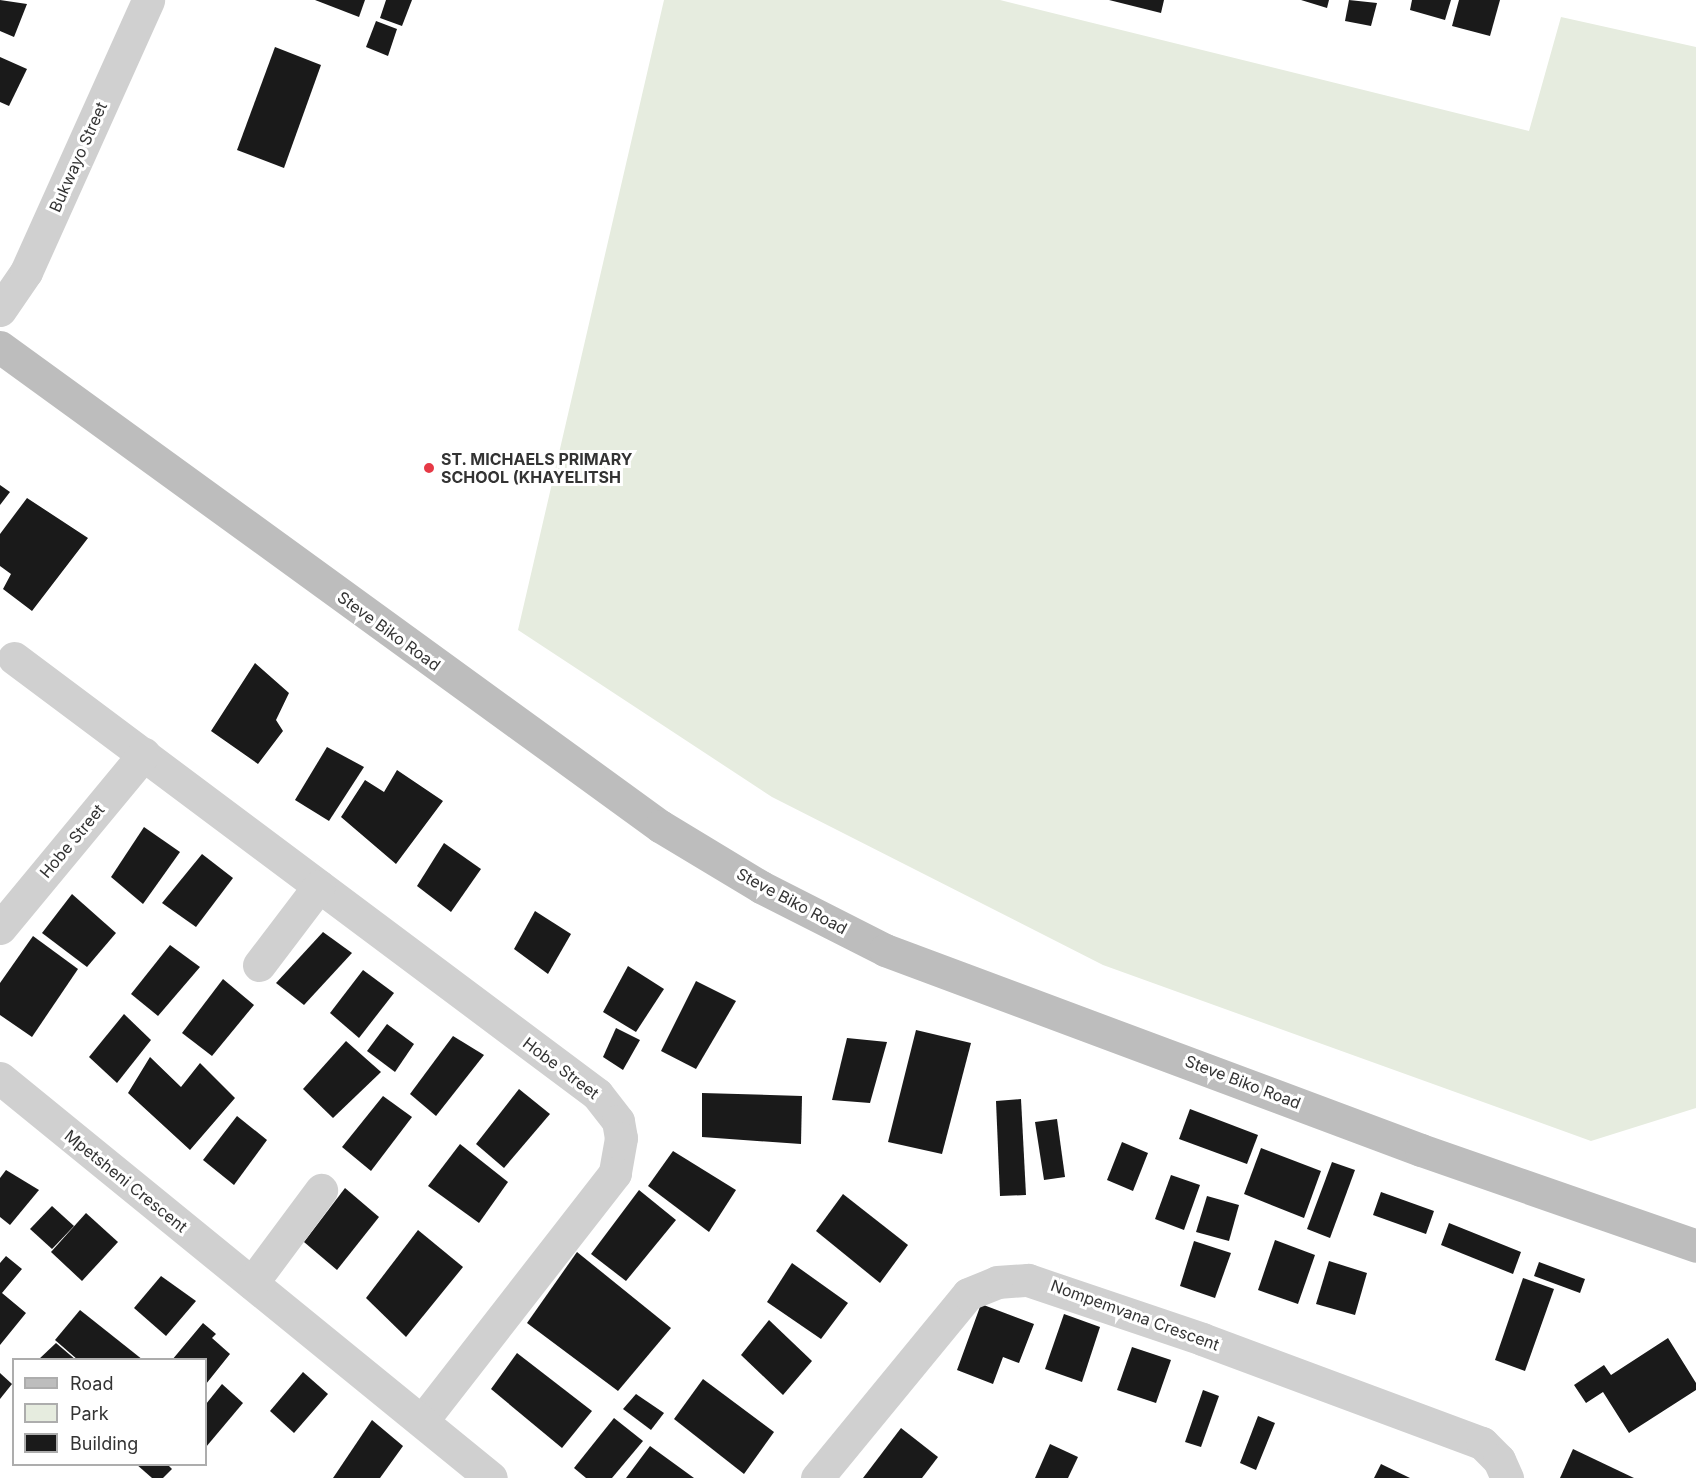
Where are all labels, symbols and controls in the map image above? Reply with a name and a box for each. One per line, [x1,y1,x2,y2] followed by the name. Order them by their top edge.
[45,99,111,215] street label: Bukwayo Street
[441,449,633,487] place label: ST. MICHAELS PRIMARY SCHOOL (KHAYELITSH
[422,461,436,475] marker: ST. MICHAELS PRIMARY SCHOOL (KHAYELITSH
[334,587,444,675] street label: Steve Biko Road
[36,800,108,882] street label: Hobe Street
[733,864,851,938] street label: Steve Biko Road
[519,1033,603,1103] street label: Hobe Street
[1182,1051,1304,1113] street label: Steve Biko Road
[61,1126,191,1236] street label: Mpetsheni Crescent
[1048,1276,1222,1354] street label: Nompemvana Crescent
[12,1358,207,1466] legend
[70,1373,113,1394] text: Road
[70,1403,109,1424] text: Park
[70,1433,138,1454] text: Building

